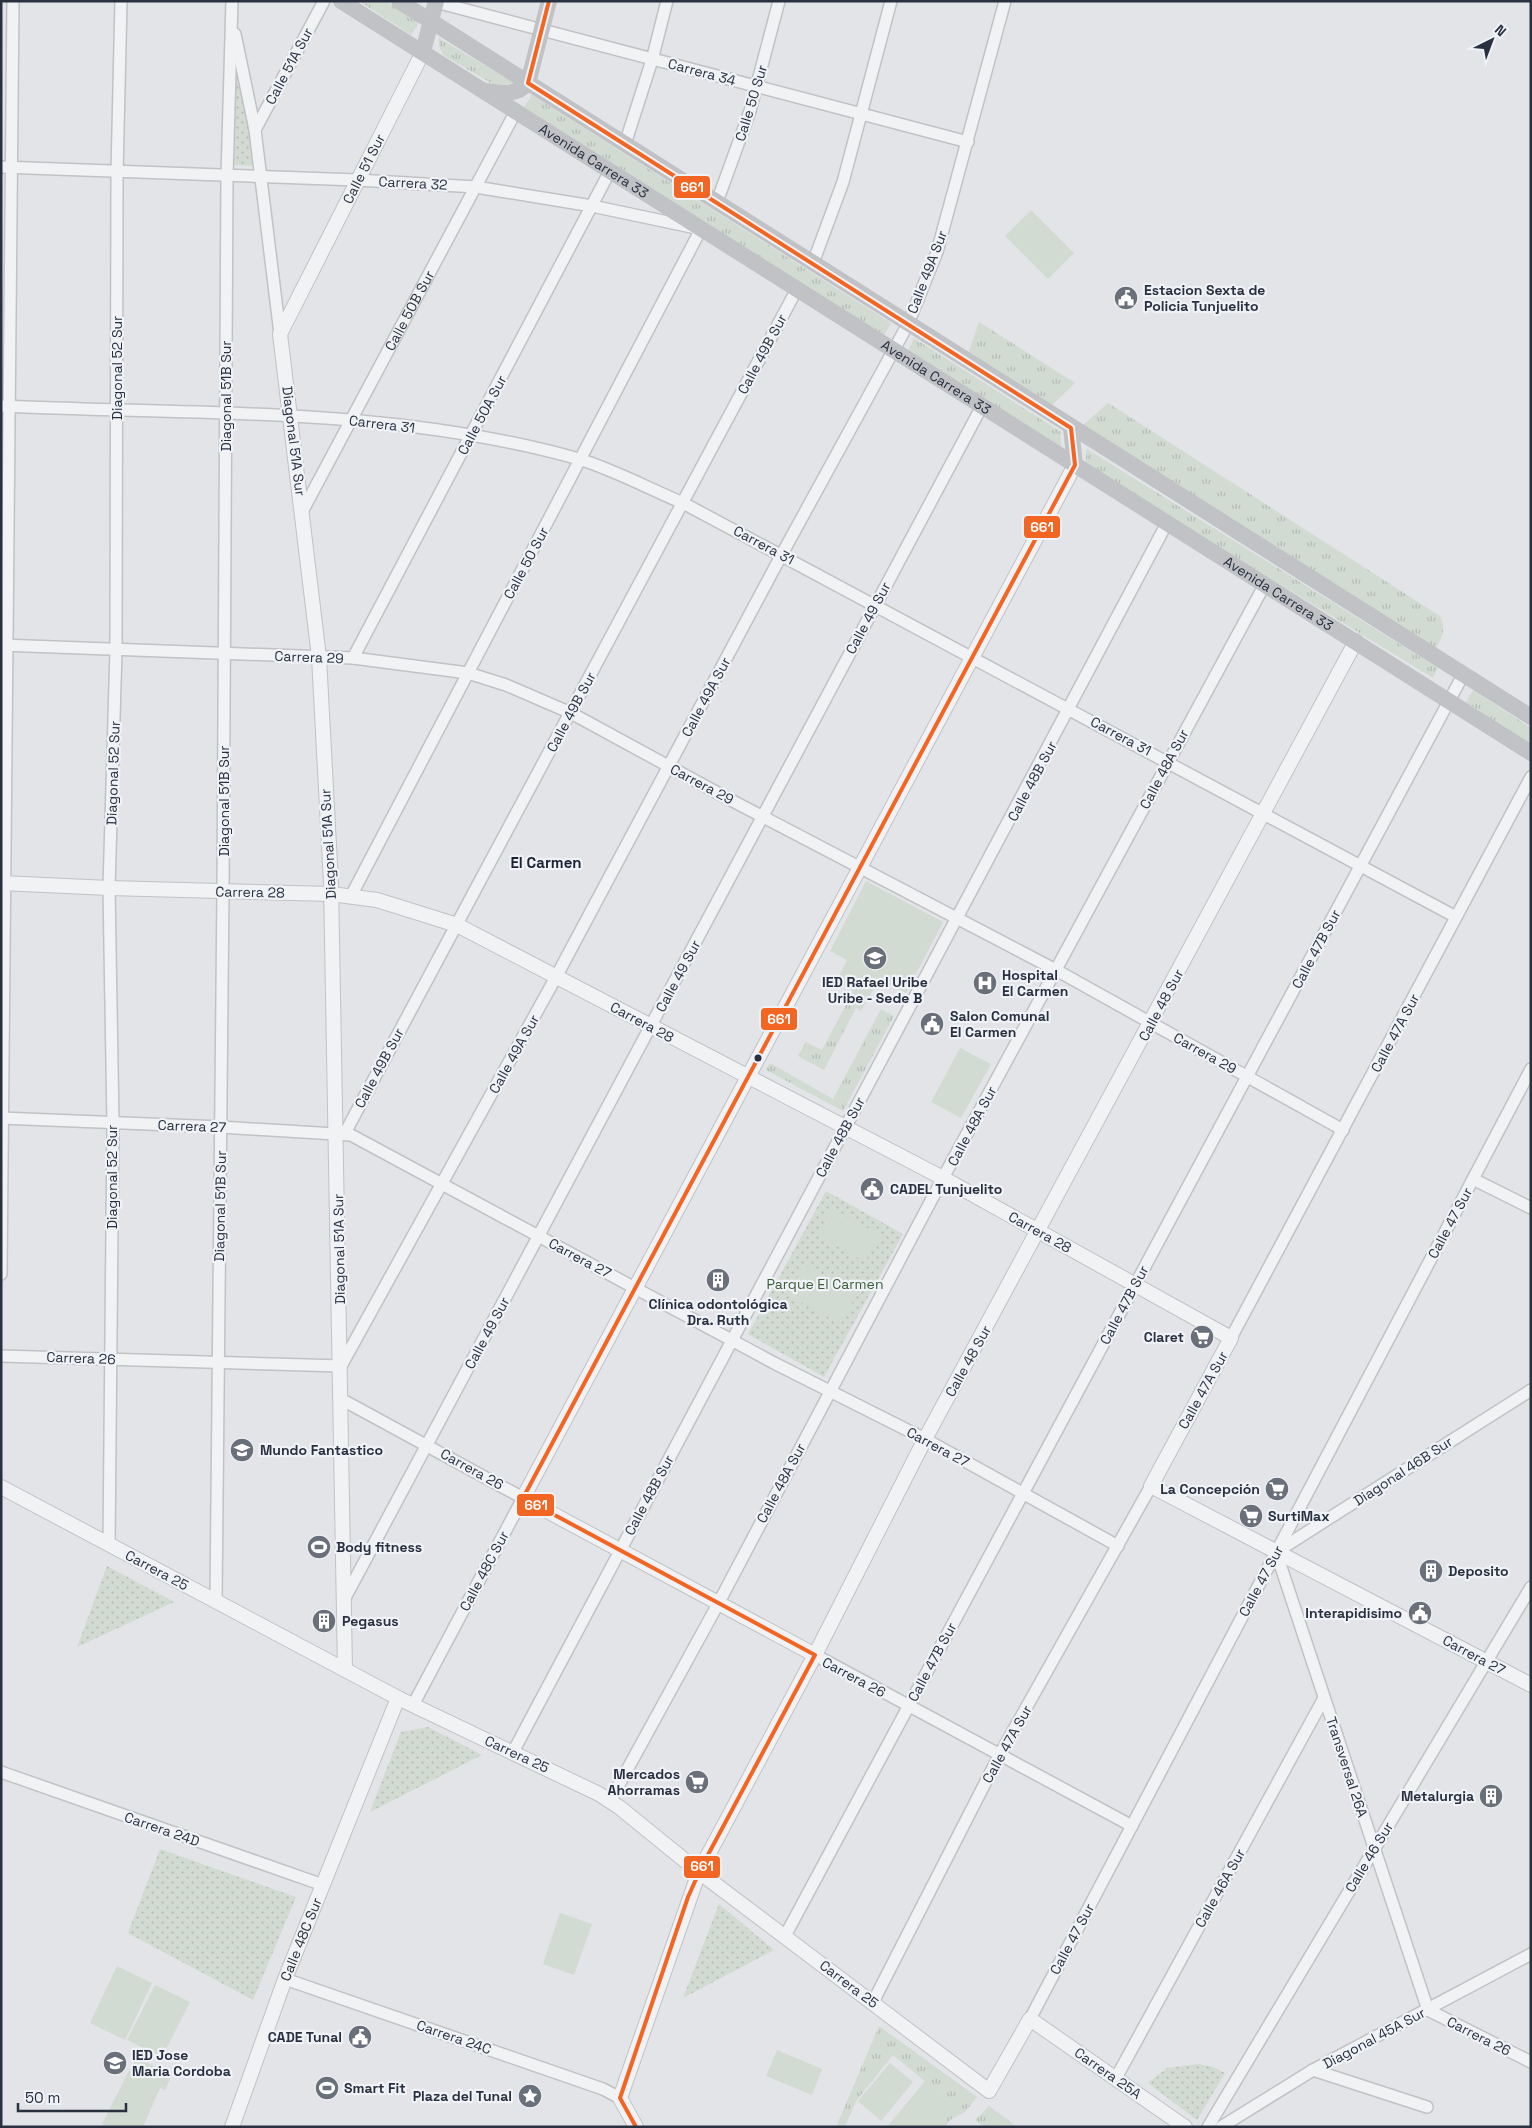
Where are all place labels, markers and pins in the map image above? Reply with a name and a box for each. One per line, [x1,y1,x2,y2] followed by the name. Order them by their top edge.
[1144,281,1265,315] place label: Estacion Sexta de Policia Tunjuelito
[1113,285,1139,311] public building icon: Estacion Sexta de Policia Tunjuelito
[862,945,888,971] school or university icon: IED Rafael Uribe Uribe - Sede B
[1002,966,1068,1000] place label: Hospital El Carmen
[972,970,998,996] hospital icon: Hospital El Carmen
[822,973,928,1007] place label: IED Rafael Uribe Uribe - Sede B
[950,1007,1050,1041] place label: Salon Comunal El Carmen
[919,1011,945,1037] public building icon: Salon Comunal El Carmen
[753,1053,763,1063] unlabelled marker
[859,1176,885,1202] public building icon: CADEL Tunjuelito
[890,1180,1002,1198] place label: CADEL Tunjuelito
[705,1267,731,1293] building icon: Clínica odontológica Dra. Ruth
[648,1295,788,1329] place label: Clínica odontológica Dra. Ruth
[1189,1324,1215,1350] supermarket icon: Claret
[1144,1328,1184,1346] place label: Claret
[229,1437,255,1463] school or university icon: Mundo Fantastico
[260,1441,383,1459] place label: Mundo Fantastico
[1264,1476,1290,1502] supermarket icon: La Concepción
[1160,1480,1260,1498] place label: La Concepción
[1238,1503,1264,1529] supermarket icon: SurtiMax
[1268,1507,1330,1525] place label: SurtiMax
[306,1534,332,1560] sports icon: Body fitness
[336,1538,422,1556] place label: Body fitness
[1418,1558,1444,1584] building icon: Deposito
[1448,1562,1509,1580] place label: Deposito
[1407,1600,1433,1626] public building icon: Interapidisimo
[1305,1604,1402,1622] place label: Interapidisimo
[311,1608,337,1634] building icon: Pegasus
[342,1612,399,1630] place label: Pegasus
[608,1765,680,1799] place label: Mercados Ahorramas
[684,1769,710,1795] supermarket icon: Mercados Ahorramas
[1478,1783,1504,1809] building icon: Metalurgia
[1401,1787,1474,1805] place label: Metalurgia
[347,2024,373,2050] public building icon: CADE Tunal
[268,2028,342,2046] place label: CADE Tunal
[132,2046,231,2080] place label: IED Jose Maria Cordoba
[102,2050,128,2076] school or university icon: IED Jose Maria Cordoba
[314,2075,340,2101] sports icon: Smart Fit
[344,2079,406,2097] place label: Smart Fit
[517,2083,543,2109] place icon: Plaza del Tunal
[413,2087,512,2105] place label: Plaza del Tunal

